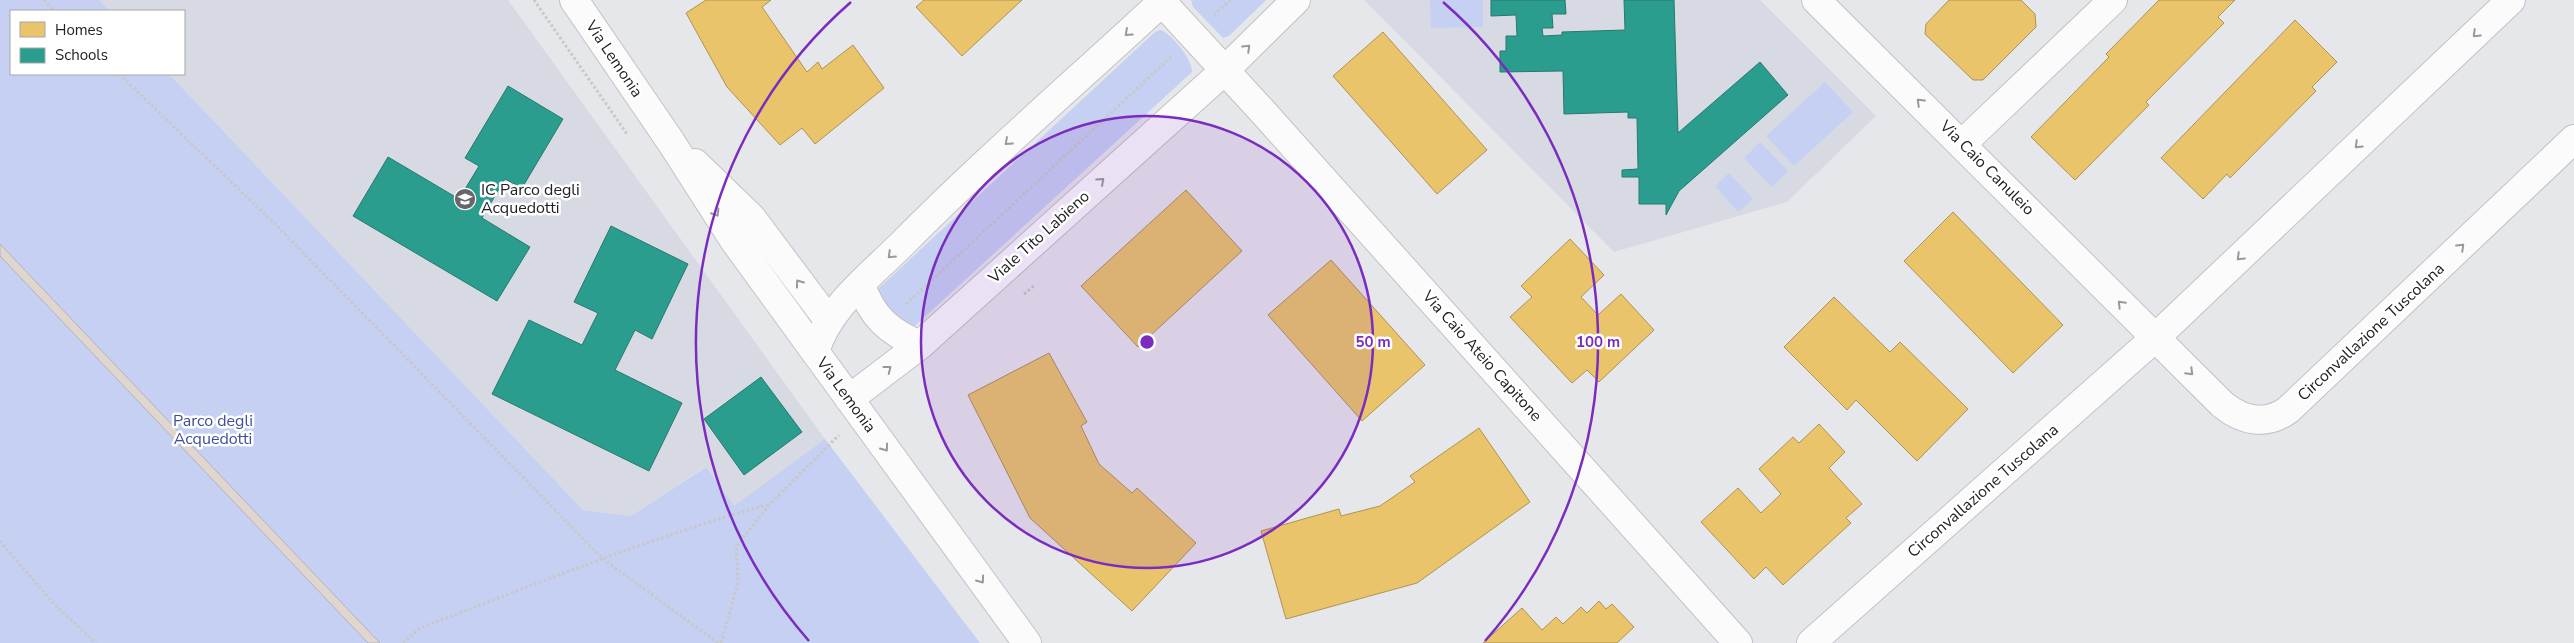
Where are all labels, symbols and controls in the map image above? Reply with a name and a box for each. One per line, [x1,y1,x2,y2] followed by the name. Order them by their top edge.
[10,10,185,75] legend
[580,15,648,102] street label: Via Lemonia
[55,20,103,40] text: Homes
[1124,27,1133,36] one-way arrow
[2472,28,2481,37] one-way arrow
[1242,44,1251,53] one-way arrow
[55,45,108,65] text: Schools
[1917,98,1926,107] one-way arrow
[1934,115,2039,220] street label: Via Caio Canuleio
[1004,136,1013,145] one-way arrow
[2354,139,2363,148] one-way arrow
[1096,178,1105,187] one-way arrow
[481,179,580,219] place label: IC Parco degli Acquedotti
[983,186,1094,289] street label: Viale Tito Labieno
[453,187,477,211] school or university icon: IC Parco degli Acquedotti
[710,208,719,217] one-way arrow
[2455,244,2464,253] one-way arrow
[887,249,896,258] one-way arrow
[2237,251,2246,260] one-way arrow
[2293,258,2449,406] street label: Circonvallazione Tuscolana
[796,279,805,288] one-way arrow
[1417,285,1547,426] street label: Via Caio Ateio Capitone
[2118,301,2127,310] one-way arrow
[1355,332,1391,352] text: 50 m
[1576,332,1620,352] text: 100 m
[1138,333,1156,351] centre of rings
[811,352,881,437] street label: Via Lemonia
[882,367,891,375] one-way arrow
[2184,367,2193,376] one-way arrow
[173,410,253,450] park label: Parco degli Acquedotti
[1903,419,2063,563] street label: Circonvallazione Tuscolana
[879,442,888,452] one-way arrow
[975,574,984,584] one-way arrow

